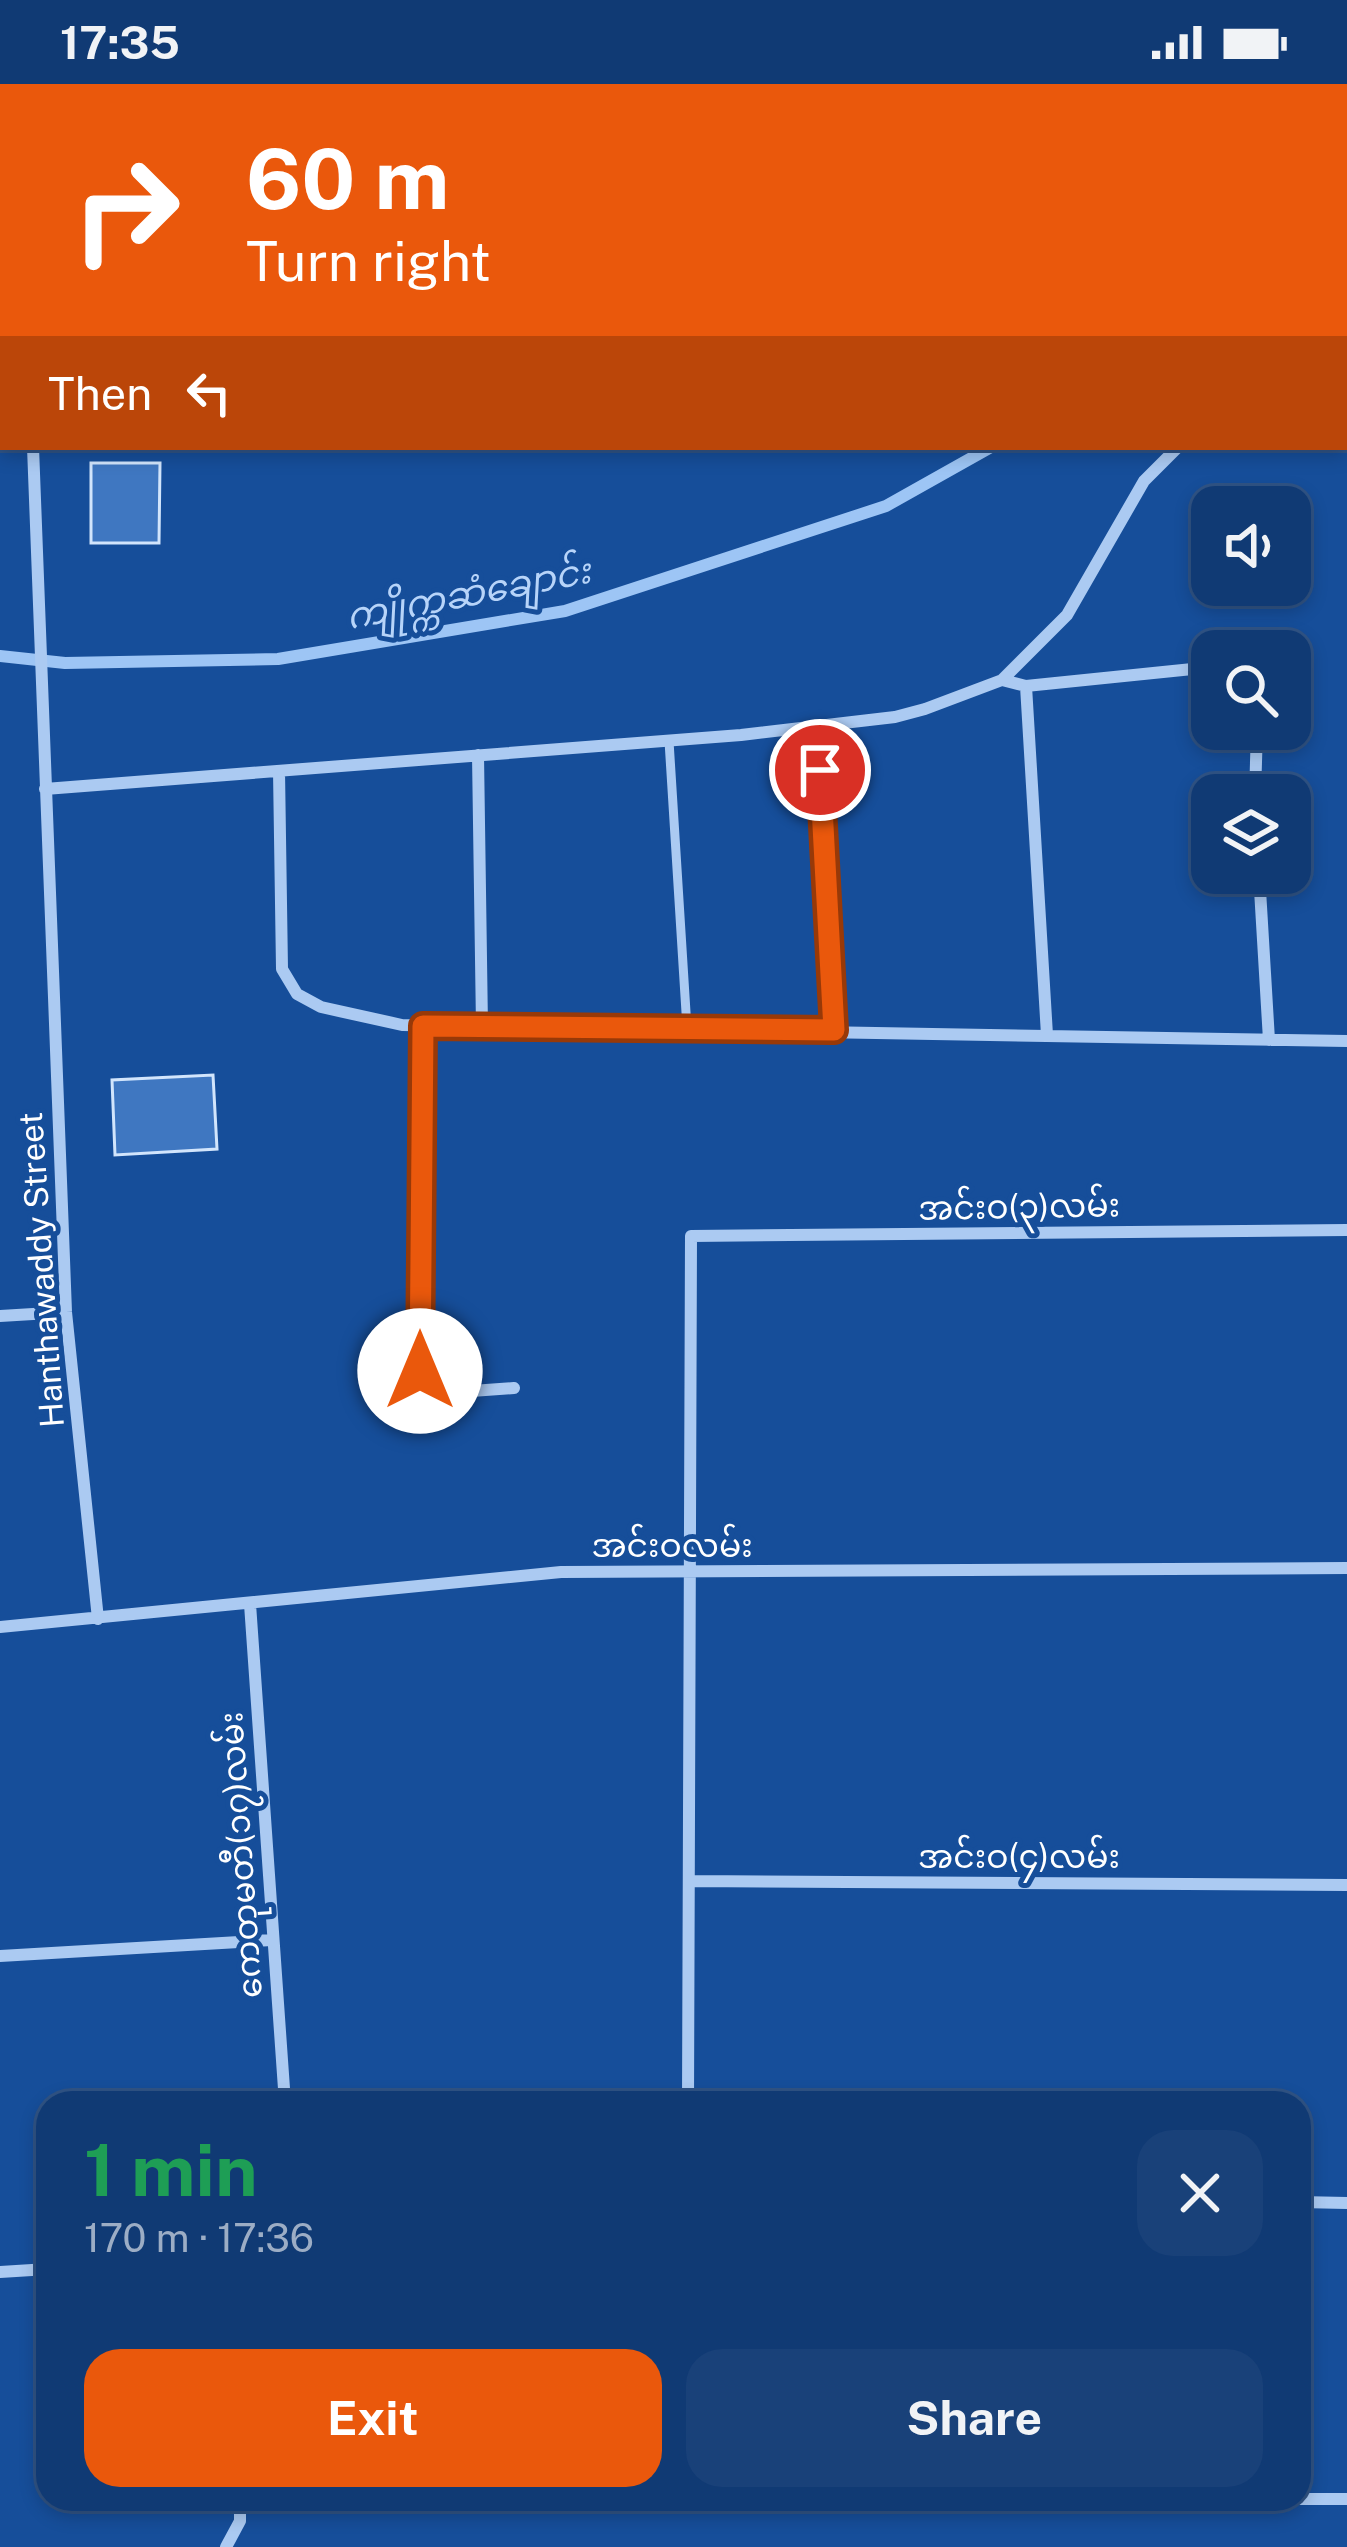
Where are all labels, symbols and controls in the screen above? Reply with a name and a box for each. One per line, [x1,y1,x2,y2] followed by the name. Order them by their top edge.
[60,16,180,69] text: 17:35
[246,129,450,228] text: 60 m
[48,132,204,288] icon: right
[246,230,491,293] text: Turn right
[176,360,242,426] icon: left
[48,367,152,420] text: Then
[1191,486,1311,894] map controls
[1191,486,1311,606] button: sound
[342,545,598,646] water label: ကျိုက္ကဆံချောင်း
[1191,630,1311,750] button: search
[769,719,871,821] pin
[787,737,853,803] icon: arrive
[1191,774,1311,894] button: layers
[11,1111,71,1429] street label: Hanthawaddy Street
[918,1182,1120,1235] street label: အင်းဝ(၃)လမ်း
[357,1308,483,1434] position arrow
[591,1523,753,1564] street label: အင်းဝလမ်း
[208,1710,277,2000] street label: ကေတုမတီ(၁၇)လမ်း
[918,1834,1120,1883] street label: အင်းဝ(၄)လမ်း
[84,2128,258,2212] text: 1 min
[1137,2130,1263,2256] button: close
[84,2215,314,2261] text: 170 m · 17:36
[84,2349,662,2487] button: Exit
[686,2349,1263,2487] button: Share

